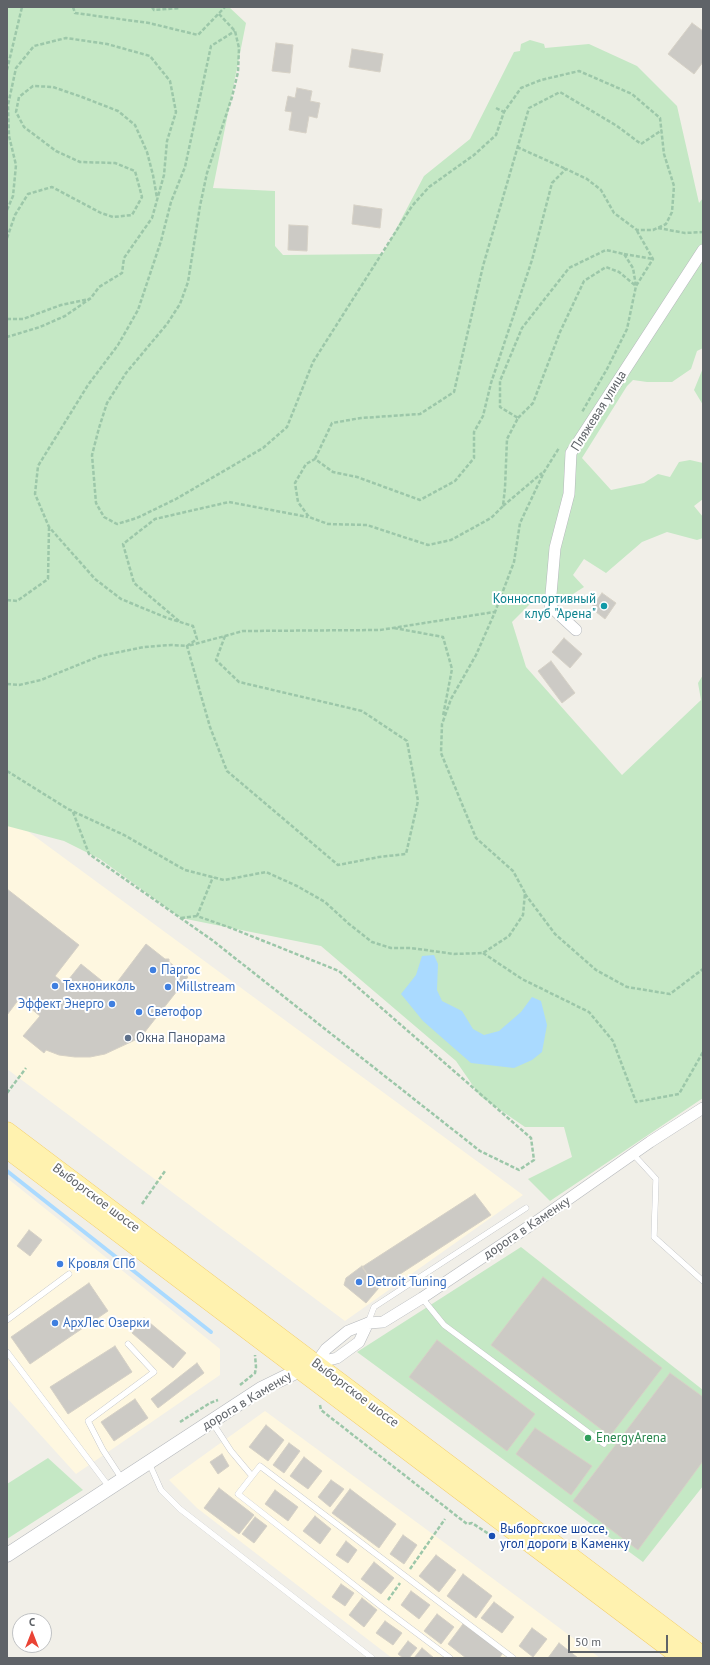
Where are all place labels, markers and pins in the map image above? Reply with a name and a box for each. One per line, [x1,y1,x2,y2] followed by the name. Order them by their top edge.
[493,591,596,622] place label: Конноспортивный клуб "Арена"
[599,601,609,611] marker: Конноспортивный клуб "Арена"
[161,962,200,978] place label: Паргос
[148,965,158,975] marker: Паргос
[63,978,135,994] place label: Технониколь
[176,979,235,995] place label: Millstream
[50,981,60,991] marker: Технониколь
[163,982,173,992] marker: Millstream
[18,996,104,1012] place label: Эффект Энерго
[107,999,117,1009] marker: Эффект Энерго
[147,1004,202,1020] place label: Светофор
[134,1007,144,1017] marker: Светофор
[136,1030,225,1046] place label: Окна Панорама
[123,1033,133,1043] marker: Окна Панорама
[68,1256,136,1272] place label: Кровля СПб
[55,1259,65,1269] marker: Кровля СПб
[367,1274,447,1290] place label: Detroit Tuning
[354,1277,364,1287] marker: Detroit Tuning
[63,1315,150,1331] place label: АрхЛес Озерки
[50,1318,60,1328] marker: АрхЛес Озерки
[596,1430,666,1446] place label: EnergyArena
[583,1433,593,1443] marker: EnergyArena
[500,1521,630,1552] place label: Выборгское шоссе, угол дороги в Каменку
[487,1531,497,1541] marker: Выборгское шоссе, угол дороги в Каменку

